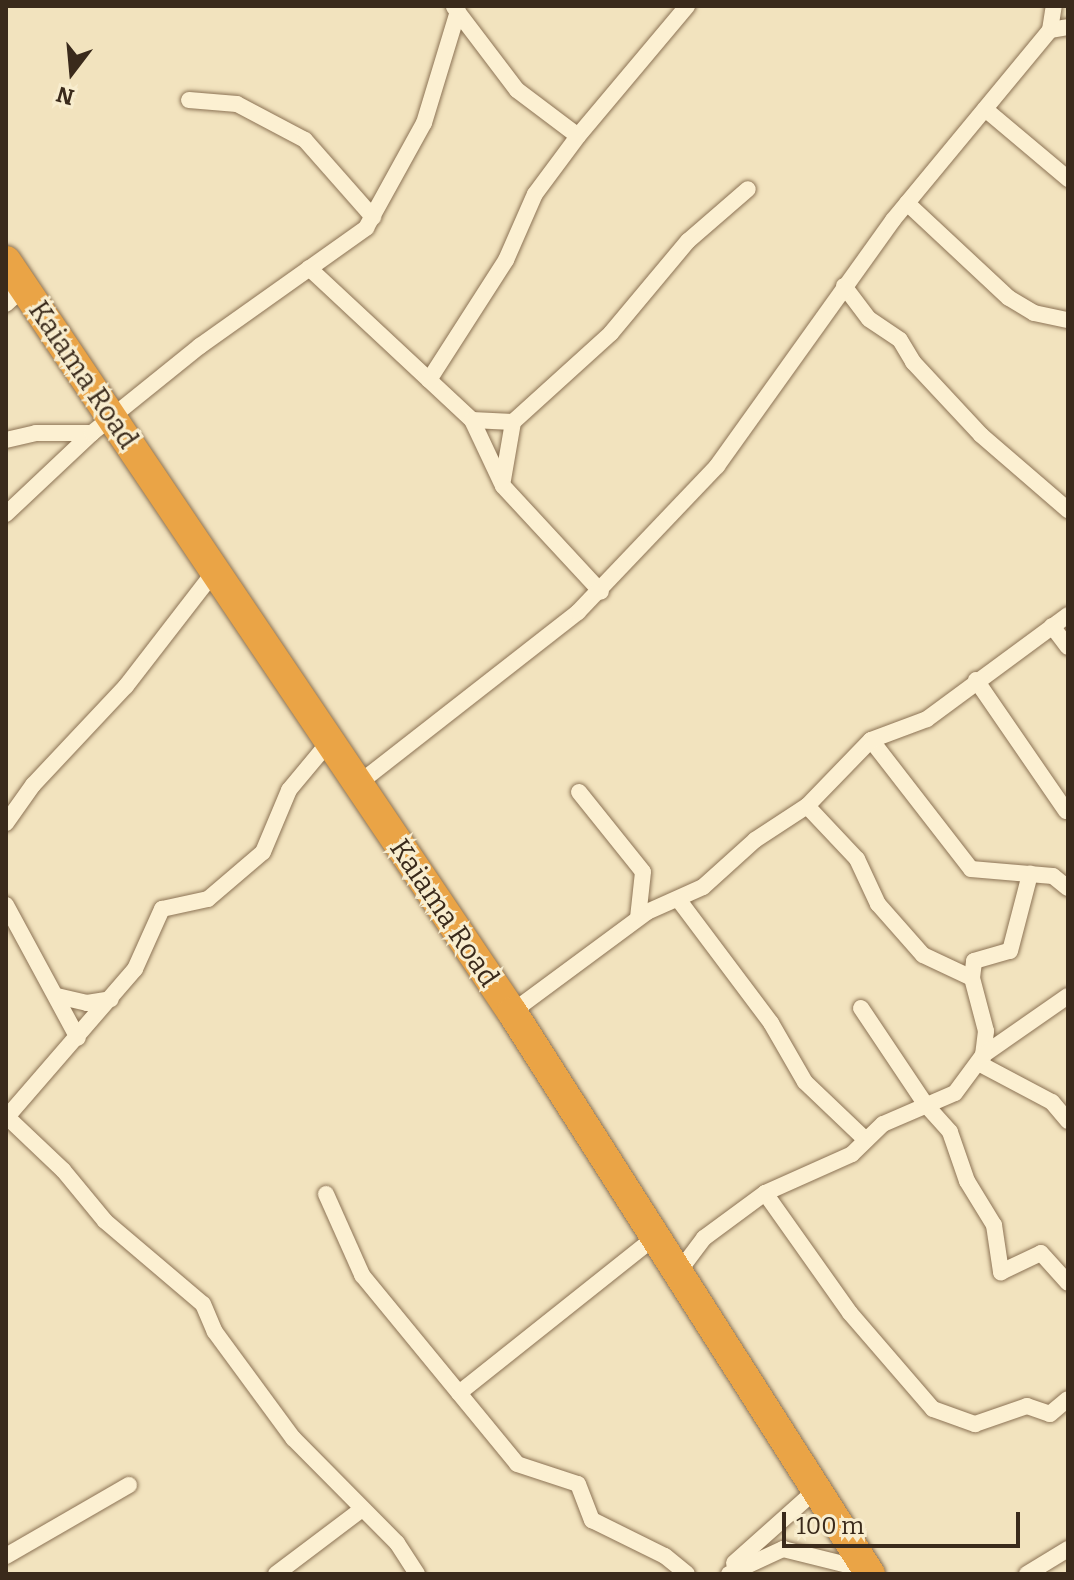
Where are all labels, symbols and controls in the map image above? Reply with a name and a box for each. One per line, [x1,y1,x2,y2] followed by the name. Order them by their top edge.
[32,32,112,112] north arrow
[53,80,77,111] text: N
[21,295,145,455] street label: Kaiama Road
[382,833,506,993] street label: Kaiama Road
[786,1496,1024,1546] scale bar
[796,1512,864,1540] text: 100 m

